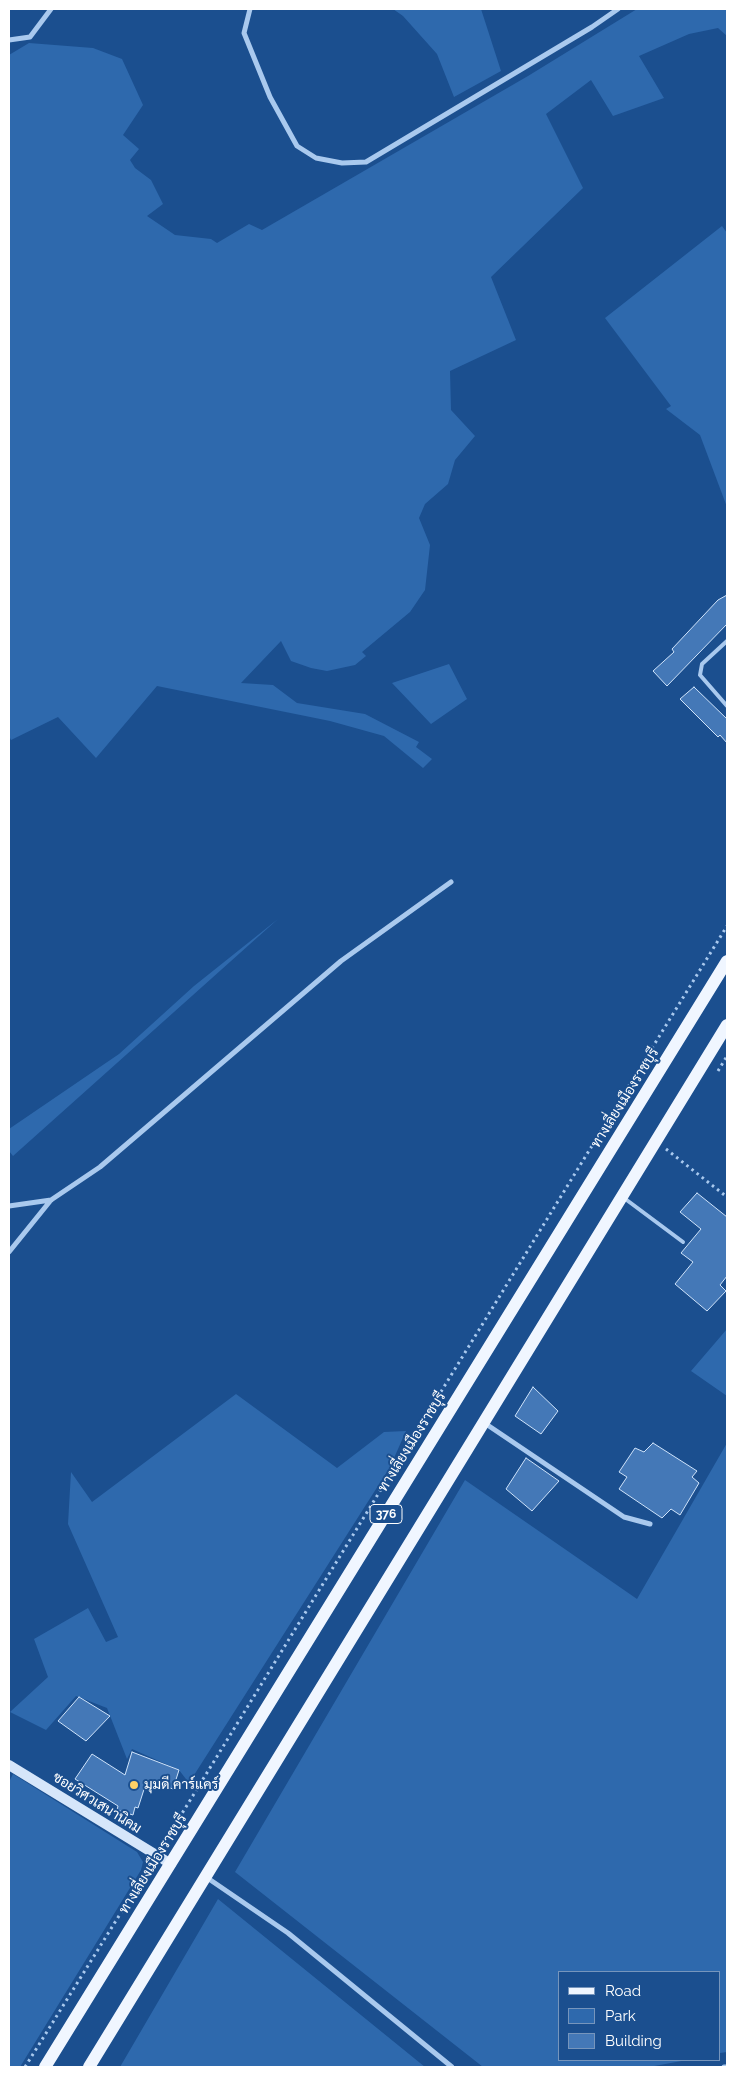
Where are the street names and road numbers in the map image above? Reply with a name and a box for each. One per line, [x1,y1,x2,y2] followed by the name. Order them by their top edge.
[588,1045,662,1151] street label: ทางเลี่ยงเมืองราชบุรี
[375,1389,449,1495] street label: ทางเลี่ยงเมืองราชบุรี
[370,1505,402,1524] road number: 376
[49,1769,145,1837] street label: ซอยวิศวเสนานิคม
[116,1811,190,1917] street label: ทางเลี่ยงเมืองราชบุรี

